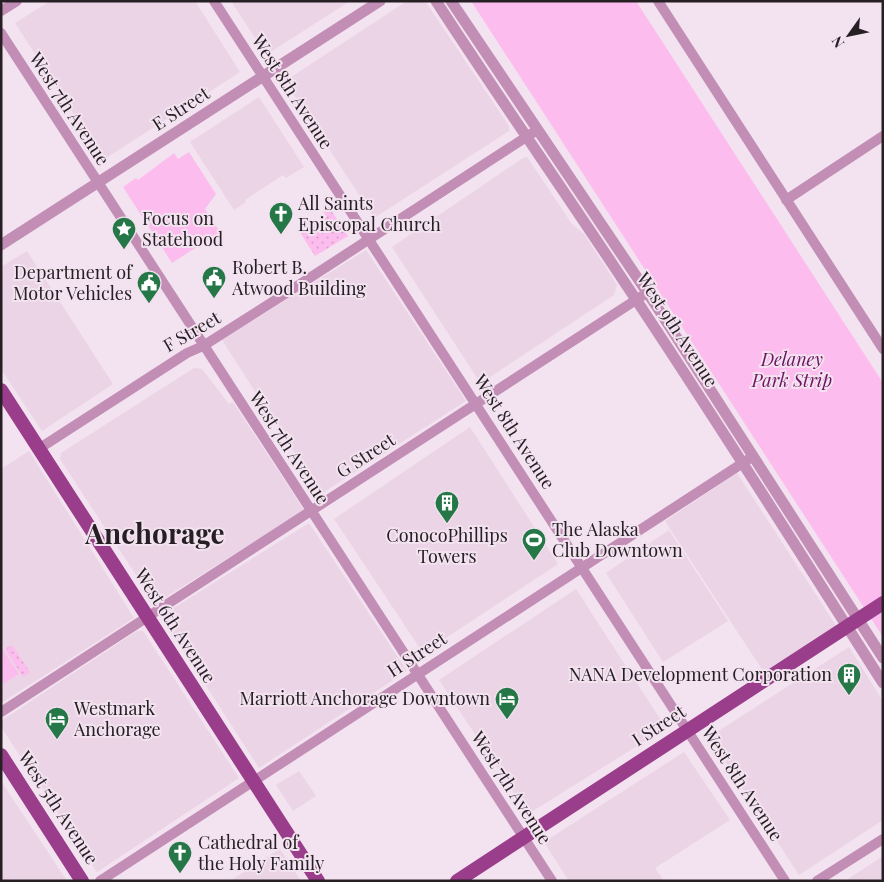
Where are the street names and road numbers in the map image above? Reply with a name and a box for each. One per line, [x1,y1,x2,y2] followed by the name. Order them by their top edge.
[246,29,339,153] street label: West 8th Avenue
[24,46,115,170] street label: West 7th Avenue
[147,80,214,136] street label: E Street
[631,267,724,391] street label: West 9th Avenue
[158,305,225,357] street label: F Street
[468,369,561,493] street label: West 8th Avenue
[244,385,335,509] street label: West 7th Avenue
[331,427,400,483] street label: G Street
[129,563,222,687] street label: West 6th Avenue
[382,626,451,682] street label: H Street
[627,699,690,751] street label: I Street
[696,721,789,845] street label: West 8th Avenue
[466,725,557,849] street label: West 7th Avenue
[13,745,104,869] street label: West 5th Avenue

